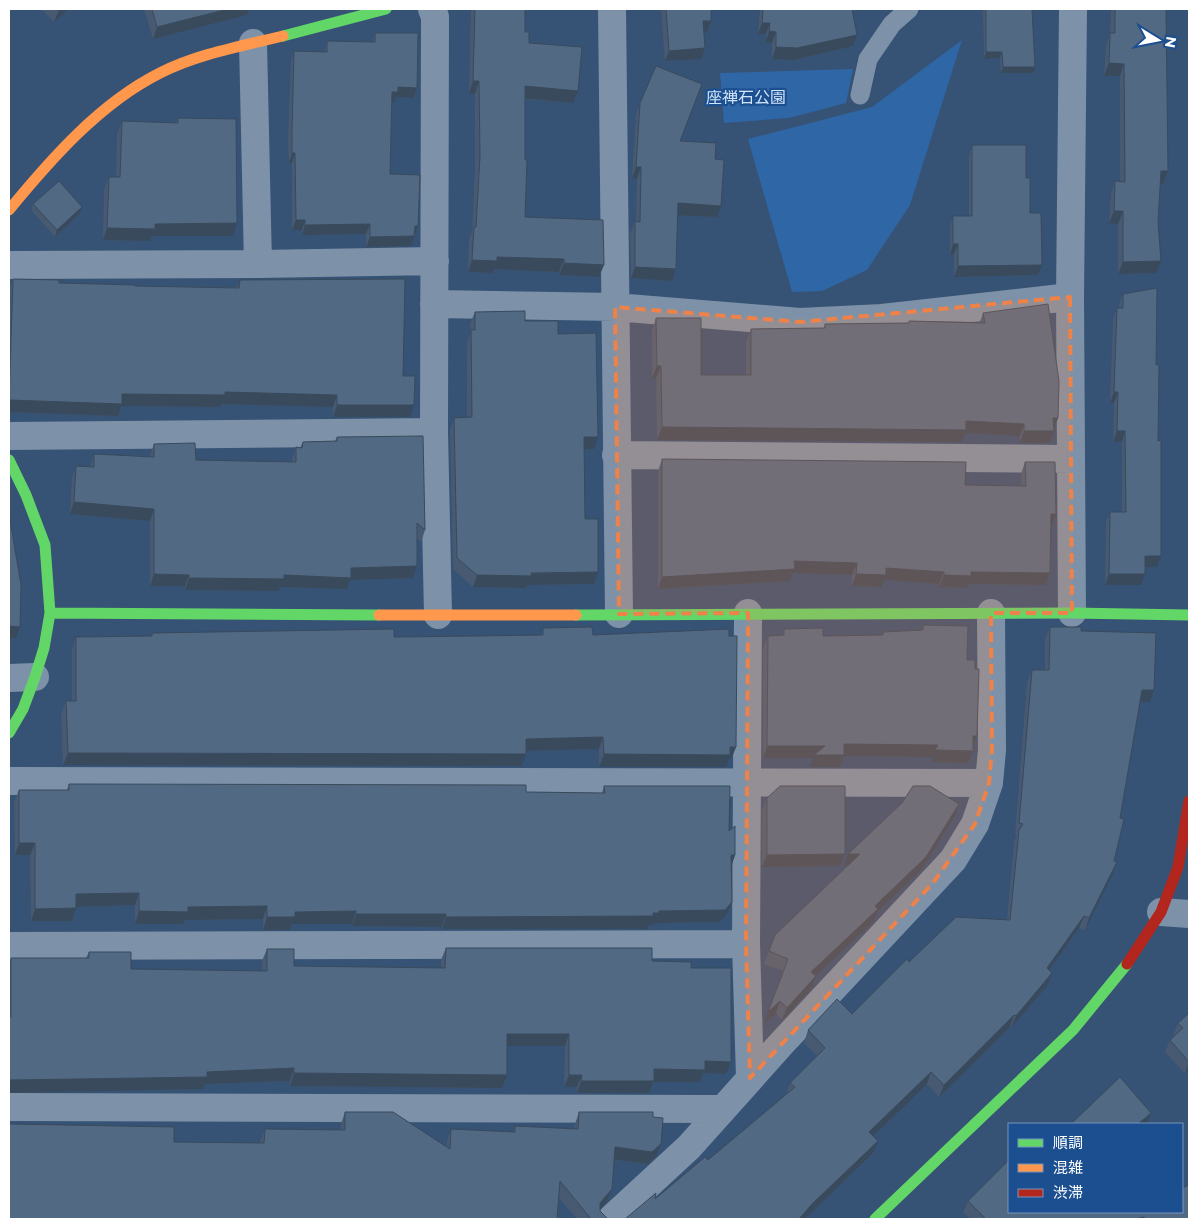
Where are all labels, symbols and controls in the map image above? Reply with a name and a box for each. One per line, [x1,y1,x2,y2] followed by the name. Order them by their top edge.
[1133,15,1183,65] north arrow
[1161,35,1181,49] text: N
[706,88,786,107] park label: 座禅石公園
[1008,1123,1183,1213] legend
[1053,1133,1083,1152] text: 順調
[1053,1158,1083,1177] text: 混雑
[1053,1183,1083,1202] text: 渋滞

